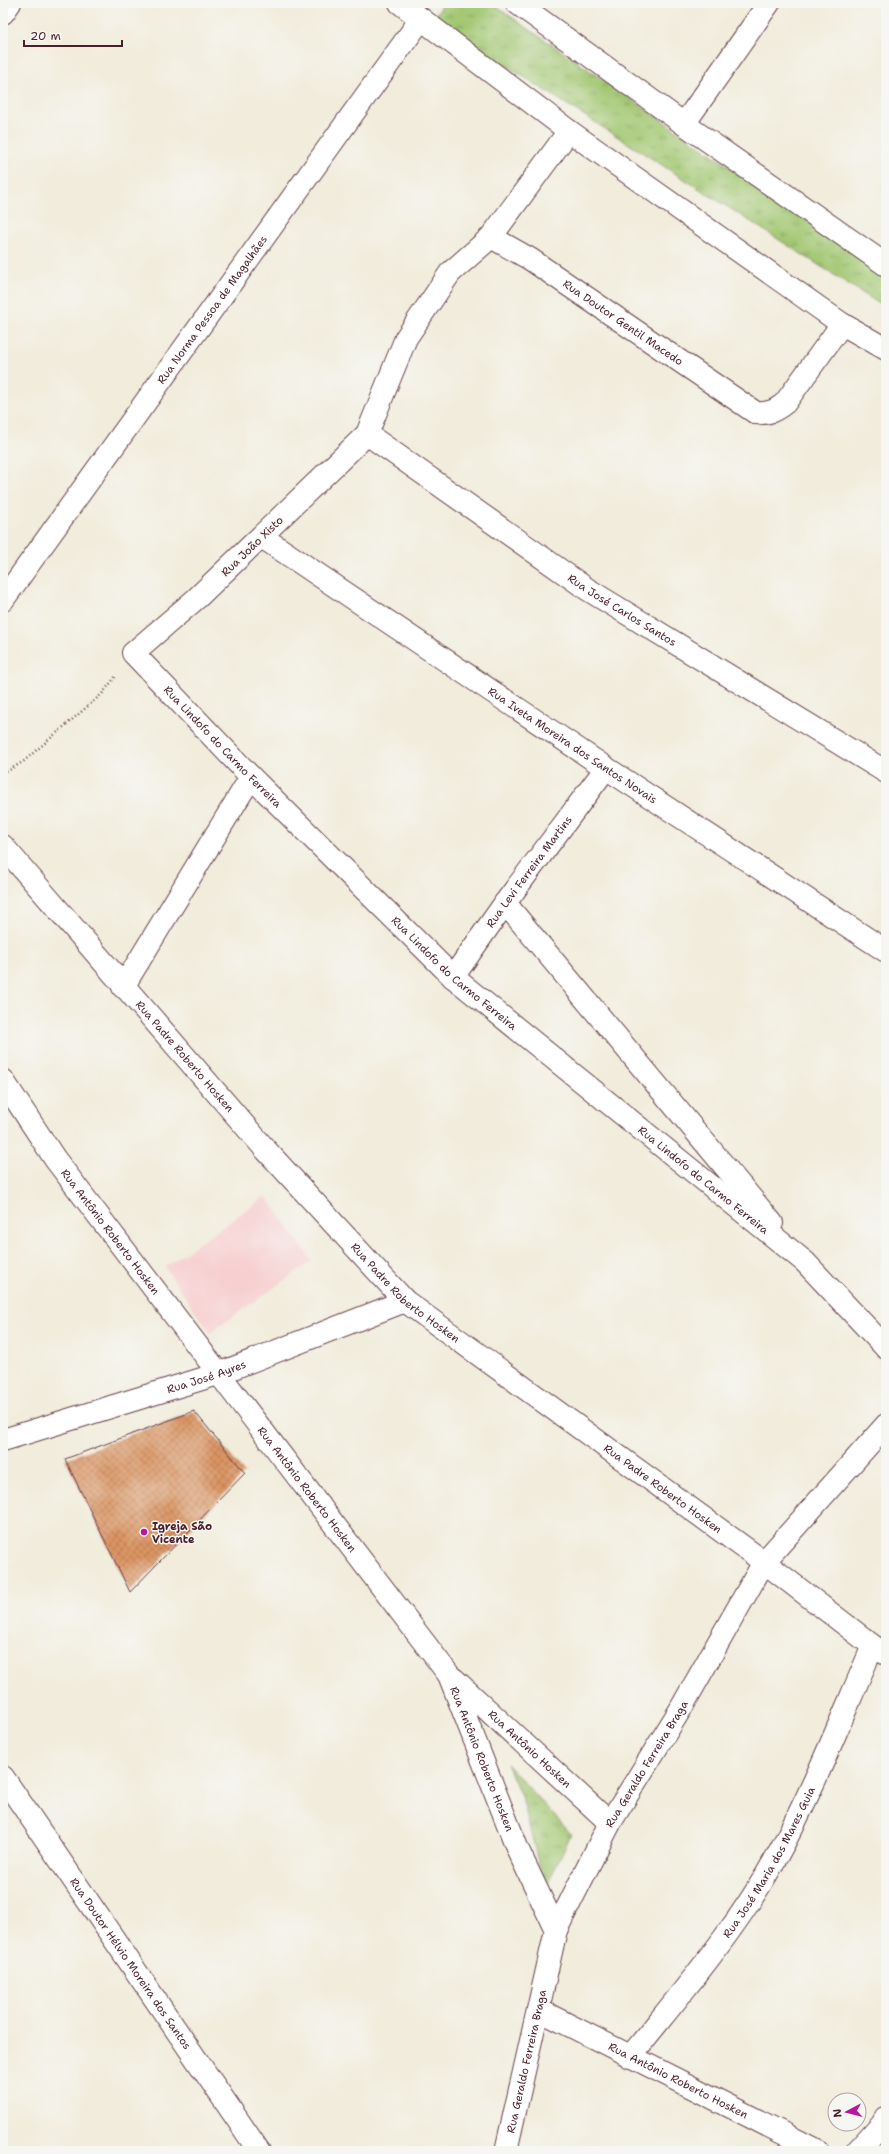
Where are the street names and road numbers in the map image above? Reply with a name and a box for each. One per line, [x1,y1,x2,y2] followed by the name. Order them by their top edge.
[154,232,271,387] street label: Rua Norma Pessoa de Magalhães
[560,277,686,369] street label: Rua Doutor Gentil Macedo
[218,513,287,580] street label: Rua João Xisto
[564,571,679,650] street label: Rua José Carlos Santos
[160,683,285,811] street label: Rua Lindofo do Carmo Ferreira
[485,684,660,807] street label: Rua Iveta Moreira dos Santos Novais
[483,813,576,931] street label: Rua Levi Ferreira Martins
[388,913,520,1034] street label: Rua Lindofo do Carmo Ferreira
[132,998,237,1116] street label: Rua Padre Roberto Hosken
[635,1123,772,1238] street label: Rua Lindofo do Carmo Ferreira
[57,1166,163,1298] street label: Rua Antônio Roberto Hosken
[347,1240,463,1347] street label: Rua Padre Roberto Hosken
[165,1357,248,1397] street label: Rua José Ayres
[254,1424,360,1556] street label: Rua Antônio Roberto Hosken
[600,1441,725,1537] street label: Rua Padre Roberto Hosken
[446,1684,517,1834] street label: Rua Antônio Roberto Hosken
[602,1698,692,1830] street label: Rua Geraldo Ferreira Braga
[484,1707,574,1792] street label: Rua Antônio Hosken
[720,1784,819,1941] street label: Rua José Maria dos Mares Guia
[66,1875,194,2053] street label: Rua Doutor Hélvio Moreira dos Santos
[503,1988,550,2135] street label: Rua Geraldo Ferreira Braga
[606,2039,751,2122] street label: Rua Antônio Roberto Hosken

